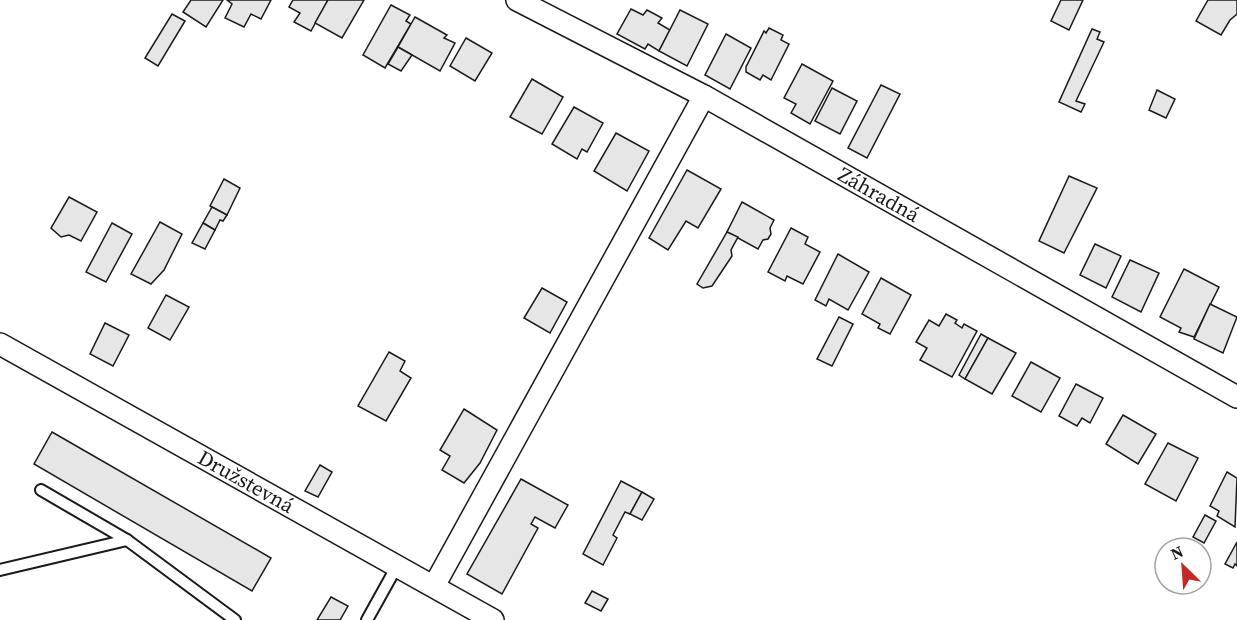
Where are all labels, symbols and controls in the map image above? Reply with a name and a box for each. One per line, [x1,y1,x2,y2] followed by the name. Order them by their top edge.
[833,160,925,229] street label: Záhradná
[193,443,300,520] street label: Družstevná
[1153,536,1213,596] north arrow
[1167,540,1187,565] text: N

